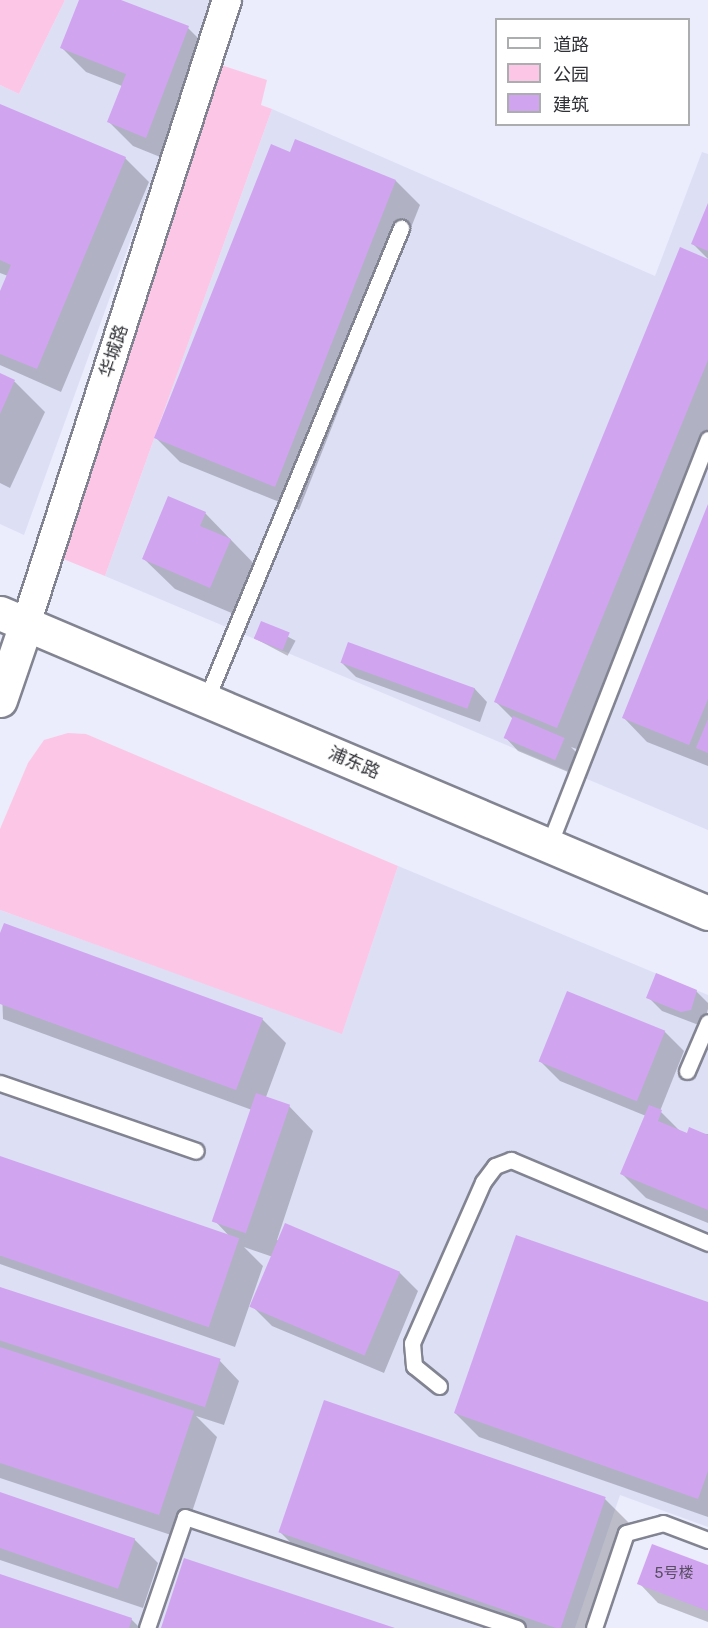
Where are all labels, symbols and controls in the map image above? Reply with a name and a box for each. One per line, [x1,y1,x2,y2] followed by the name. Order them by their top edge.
[495,18,690,126] legend
[553,34,589,56] text: 道路
[553,64,589,86] text: 公园
[553,94,589,116] text: 建筑
[95,322,133,380] street label: 华城路
[325,743,383,783] street label: 浦东路
[655,1565,693,1583] house number: 5号楼

